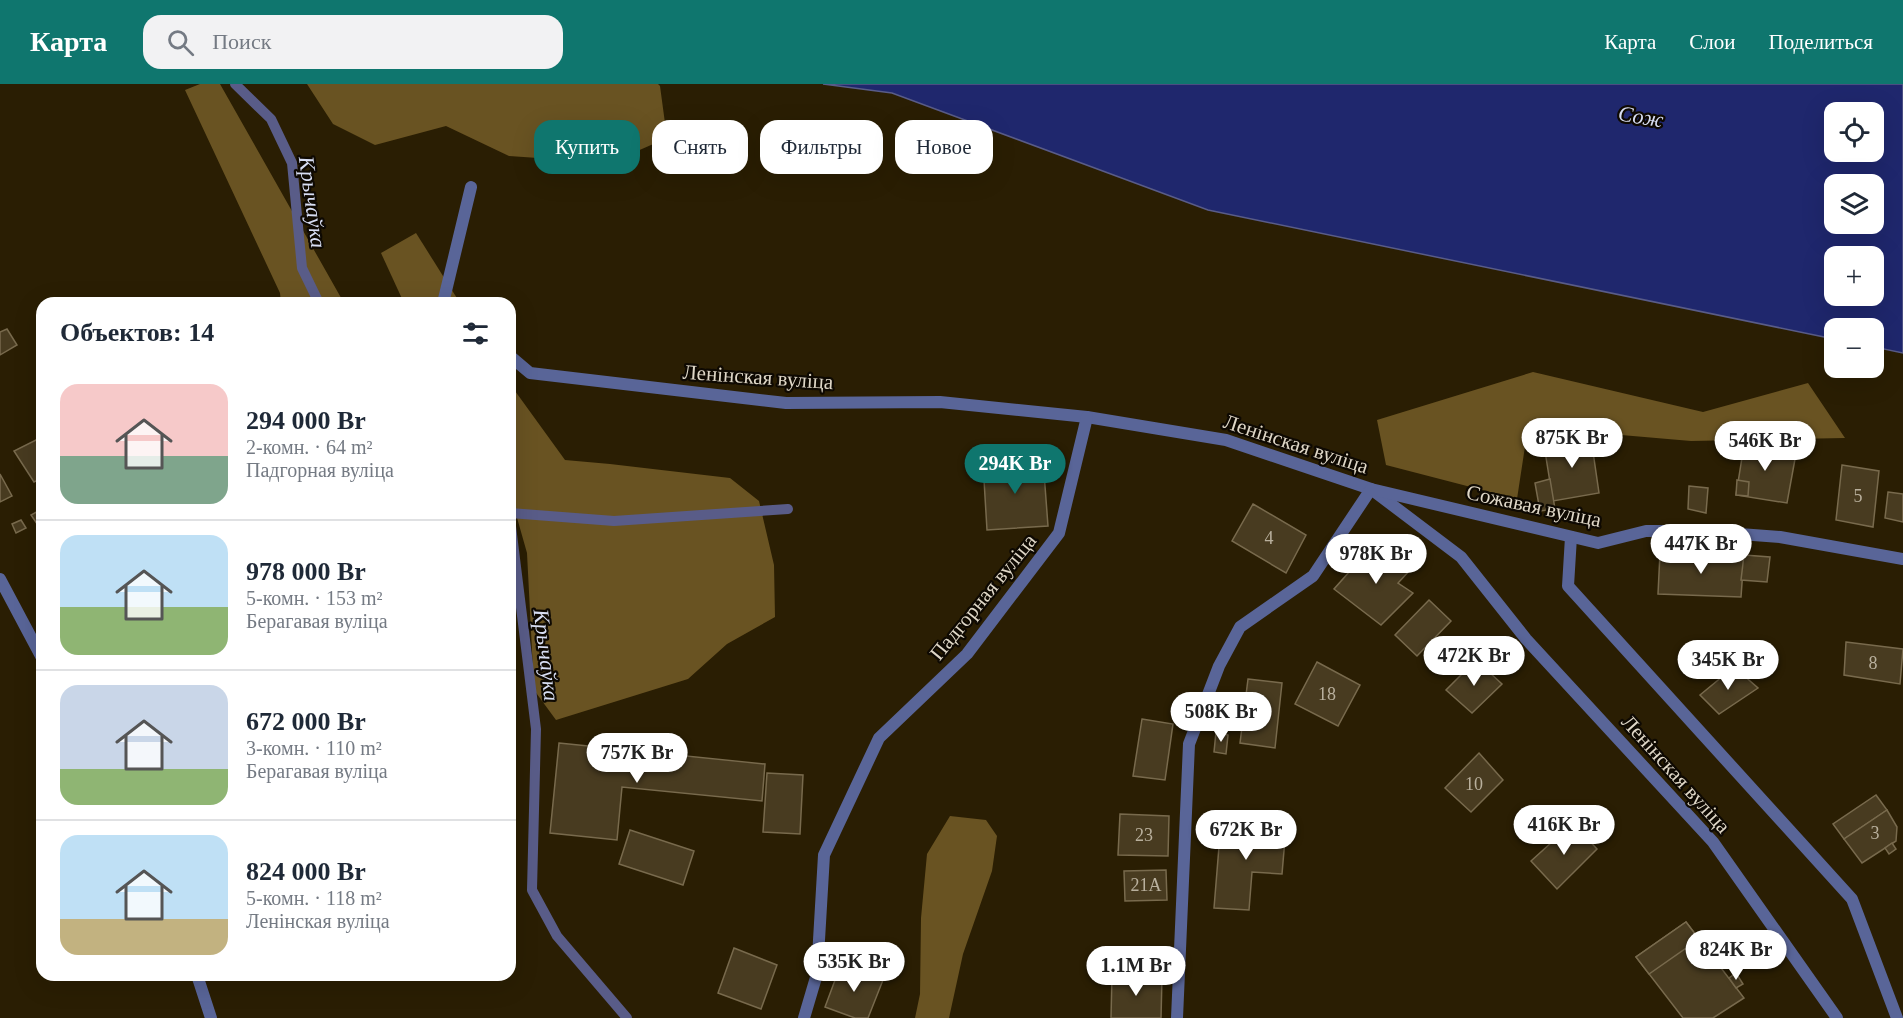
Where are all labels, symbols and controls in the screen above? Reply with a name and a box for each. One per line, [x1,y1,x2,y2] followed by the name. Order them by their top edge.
[143,15,563,69] search box
[30,26,107,57] text: Карта
[164,26,197,59] icon: search
[212,29,271,54] text: Поиск
[1604,30,1656,54] text: Карта
[1689,30,1735,54] text: Слои
[1768,30,1873,54] text: Поделиться
[1616,101,1666,133] water label: Сож
[1824,102,1884,378] map controls
[1824,102,1884,162] button: locate
[534,120,640,174] chip: Купить
[652,120,748,174] chip: Снять
[760,120,883,174] chip: Фильтры
[895,120,993,174] chip: Новое
[294,154,331,250] water label: Крычаўка
[1824,174,1884,234] button: layers
[1824,246,1884,306] button: +
[459,317,492,350] icon: filters
[60,318,214,347] text: Объектов: 14
[1824,318,1884,378] button: −
[682,360,835,394] street label: Ленінская вуліца
[246,406,366,435] text: 294 000 Br
[108,408,180,480] icon: home
[1221,409,1372,479] street label: Ленінская вуліца
[1517,418,1627,469] pin: 875K Br
[1710,421,1820,472] pin: 546K Br
[1536,426,1608,448] text: 875K Br
[1729,429,1801,451] text: 546K Br
[246,436,373,458] text: 2-комн. · 64 m²
[960,444,1070,495] pin: 294K Br
[979,452,1051,474] text: 294K Br
[246,459,394,481] text: Падгорная вуліца
[1464,480,1604,532] street label: Сожавая вуліца
[1854,486,1863,506] house number: 5
[1646,524,1756,575] pin: 447K Br
[1265,528,1274,548] house number: 4
[925,529,1042,665] street label: Падгорная вуліца
[1665,532,1737,554] text: 447K Br
[1321,534,1431,585] pin: 978K Br
[1340,542,1412,564] text: 978K Br
[246,557,366,586] text: 978 000 Br
[108,559,180,631] icon: home
[246,587,383,609] text: 5-комн. · 153 m²
[528,607,565,702] water label: Крычаўка
[246,610,388,632] text: Берагавая вуліца
[1419,636,1529,687] pin: 472K Br
[1673,640,1783,691] pin: 345K Br
[1438,644,1510,666] text: 472K Br
[1692,648,1764,670] text: 345K Br
[1869,653,1878,673] house number: 8
[1318,684,1336,704] house number: 18
[1166,692,1276,743] pin: 508K Br
[1185,700,1257,722] text: 508K Br
[246,707,366,736] text: 672 000 Br
[108,709,180,781] icon: home
[1617,710,1736,839] street label: Ленінская вуліца
[582,733,692,784] pin: 757K Br
[246,737,382,759] text: 3-комн. · 110 m²
[601,741,673,763] text: 757K Br
[246,760,388,782] text: Берагавая вуліца
[1465,774,1483,794] house number: 10
[1509,805,1619,856] pin: 416K Br
[1191,810,1301,861] pin: 672K Br
[1528,813,1600,835] text: 416K Br
[1210,818,1282,840] text: 672K Br
[1871,823,1880,843] house number: 3
[1135,825,1153,845] house number: 23
[246,857,366,886] text: 824 000 Br
[108,859,180,931] icon: home
[1131,875,1162,895] house number: 21А
[246,887,382,909] text: 5-комн. · 118 m²
[246,910,390,932] text: Ленінская вуліца
[1681,930,1791,981] pin: 824K Br
[1700,938,1772,960] text: 824K Br
[799,942,909,993] pin: 535K Br
[1081,946,1191,997] pin: 1.1M Br
[818,950,890,972] text: 535K Br
[1100,954,1172,976] text: 1.1M Br

